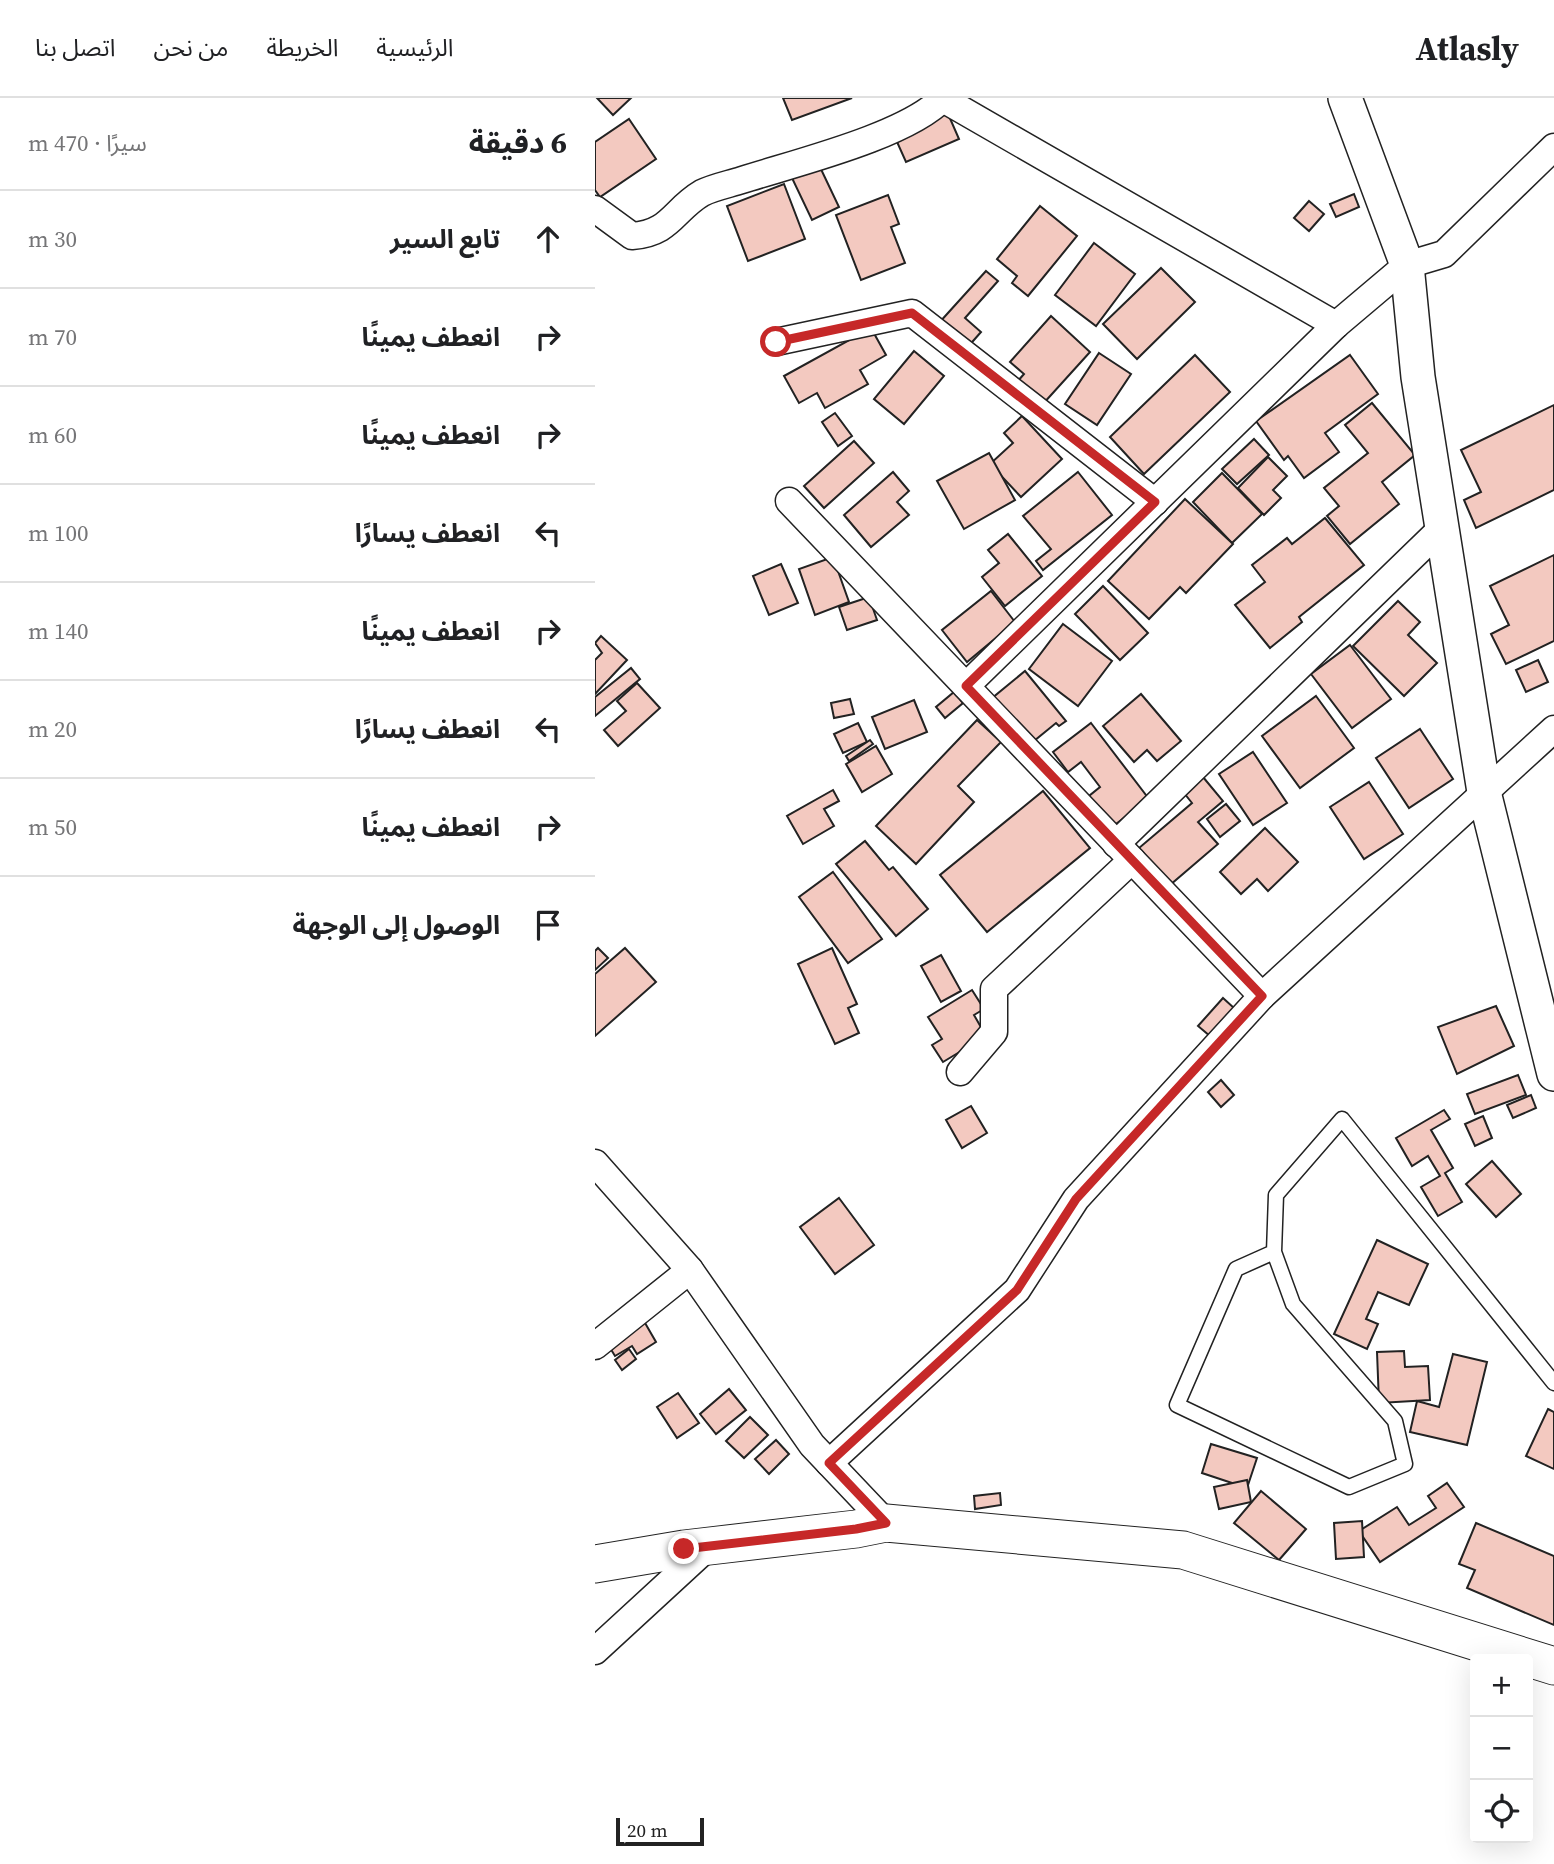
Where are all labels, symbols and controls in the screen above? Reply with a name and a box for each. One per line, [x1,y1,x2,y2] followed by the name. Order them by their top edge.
[1416,26,1519,71] text: Atlasly
[35,31,115,64] text: اتصل بنا
[153,31,228,64] text: من نحن
[266,31,338,64] text: الخريطة
[376,31,454,64] text: الرئيسية
[469,122,567,163] text: 6 دقيقة
[28,127,147,159] text: سيرًا · 470 m
[529,220,567,258] icon: ahead
[390,221,500,257] text: تابع السير
[28,223,77,255] text: 30 m
[529,318,567,356] icon: right
[361,319,500,355] text: انعطف يمينًا
[28,321,77,353] text: 70 m
[760,326,791,357] route start
[529,416,567,454] icon: right
[361,417,500,453] text: انعطف يمينًا
[28,419,77,451] text: 60 m
[529,514,567,552] icon: left
[355,515,500,551] text: انعطف يسارًا
[28,517,89,549] text: 100 m
[529,612,567,650] icon: right
[361,613,500,649] text: انعطف يمينًا
[28,615,89,647] text: 140 m
[529,710,567,748] icon: left
[355,711,500,747] text: انعطف يسارًا
[28,713,77,745] text: 20 m
[529,808,567,846] icon: right
[361,809,500,845] text: انعطف يمينًا
[28,811,77,843] text: 50 m
[529,906,567,944] icon: arrive
[293,907,500,943] text: الوصول إلى الوجهة
[668,1533,699,1564] route end
[1470,1654,1533,1843] map controls
[1470,1654,1533,1717] button: +
[1470,1717,1533,1780] button: −
[1470,1780,1533,1843] button: locate
[616,1815,703,1847] scale bar
[627,1817,668,1843] text: 20 m

